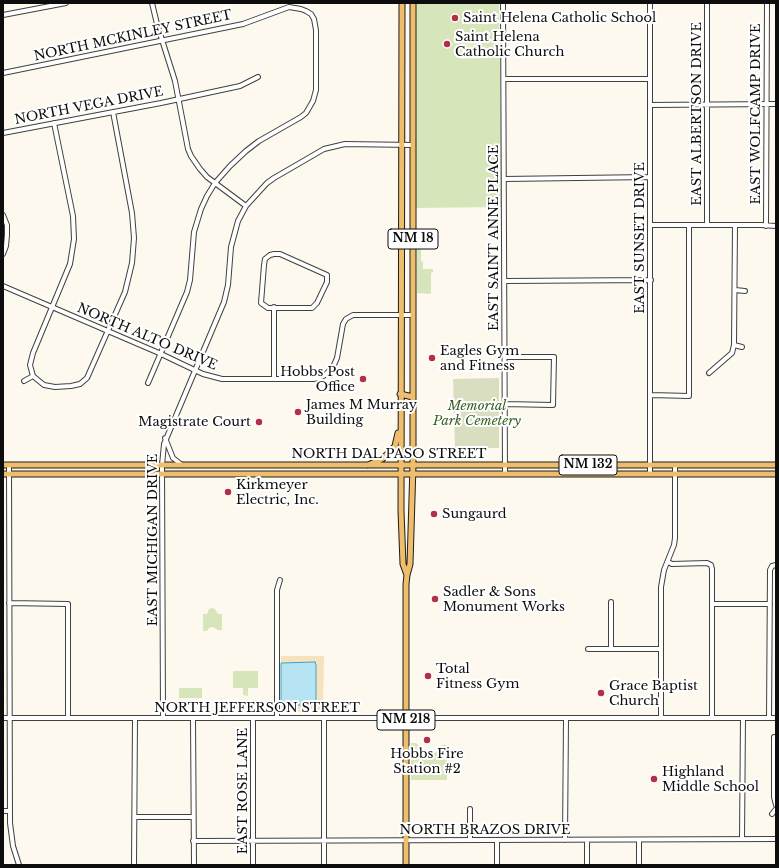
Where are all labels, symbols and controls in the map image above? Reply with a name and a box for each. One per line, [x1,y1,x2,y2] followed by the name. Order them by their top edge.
[33,7,233,65] street label: NORTH MCKINLEY STREET
[463,10,656,26] place label: Saint Helena Catholic School
[450,13,460,23] marker: Saint Helena Catholic School
[689,22,705,206] street label: EAST ALBERTSON DRIVE
[748,23,764,205] street label: EAST WOLFCAMP DRIVE
[455,29,564,60] place label: Saint Helena Catholic Church
[442,39,452,49] marker: Saint Helena Catholic Church
[13,84,165,128] street label: NORTH VEGA DRIVE
[486,145,502,331] street label: EAST SAINT ANNE PLACE
[632,162,648,314] street label: EAST SUNSET DRIVE
[388,229,438,249] road number: NM 18
[75,300,219,374] street label: NORTH ALTO DRIVE
[440,343,519,374] place label: Eagles Gym and Fitness
[427,353,437,363] marker: Eagles Gym and Fitness
[280,364,355,395] place label: Hobbs Post Office
[358,374,368,384] marker: Hobbs Post Office
[306,397,417,428] place label: James M Murray Building
[433,398,521,429] park label: Memorial Park Cemetery
[293,407,303,417] marker: James M Murray Building
[138,414,251,430] place label: Magistrate Court
[254,417,264,427] marker: Magistrate Court
[291,446,487,462] street label: NORTH DAL PASO STREET
[145,454,161,626] street label: EAST MICHIGAN DRIVE
[559,455,617,475] road number: NM 132
[236,477,319,508] place label: Kirkmeyer Electric, Inc.
[223,487,233,497] marker: Kirkmeyer Electric, Inc.
[442,506,507,522] place label: Sungaurd
[429,509,439,519] marker: Sungaurd
[443,584,565,615] place label: Sadler & Sons Monument Works
[430,594,440,604] marker: Sadler & Sons Monument Works
[436,661,519,692] place label: Total Fitness Gym
[423,671,433,681] marker: Total Fitness Gym
[609,678,698,709] place label: Grace Baptist Church
[596,688,606,698] marker: Grace Baptist Church
[154,700,360,716] street label: NORTH JEFFERSON STREET
[377,710,435,730] road number: NM 218
[235,728,251,854] street label: EAST ROSE LANE
[422,735,432,745] marker: Hobbs Fire Station #2
[390,746,464,777] place label: Hobbs Fire Station #2
[662,764,759,795] place label: Highland Middle School
[649,774,659,784] marker: Highland Middle School
[399,822,571,838] street label: NORTH BRAZOS DRIVE

